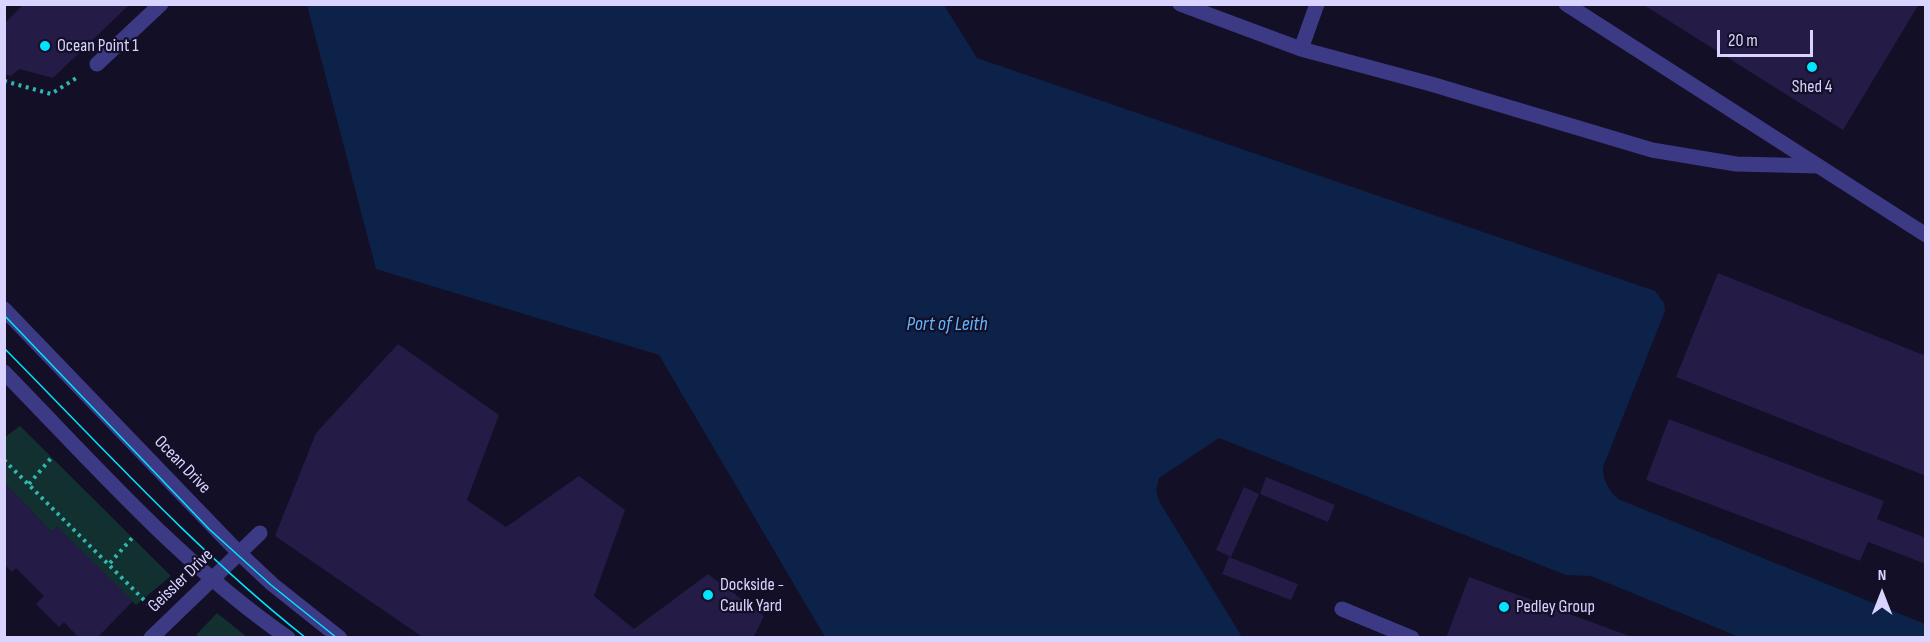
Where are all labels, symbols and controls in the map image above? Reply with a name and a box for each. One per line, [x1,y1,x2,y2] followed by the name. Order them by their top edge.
[1720,18,1816,56] scale bar
[1728,30,1758,51] text: 20 m
[57,35,139,57] place label: Ocean Point 1
[38,39,52,53] marker: Ocean Point 1
[1805,60,1819,74] marker: Shed 4
[1792,76,1832,98] place label: Shed 4
[906,313,988,337] water label: Port of Leith
[149,432,215,498] street label: Ocean Drive
[144,545,218,617] street label: Geissler Drive
[1852,564,1912,624] north arrow
[1878,566,1886,585] text: N
[720,574,784,616] place label: Dockside - Caulk Yard
[701,588,715,602] marker: Dockside - Caulk Yard
[1516,596,1595,618] place label: Pedley Group
[1497,600,1511,614] marker: Pedley Group

